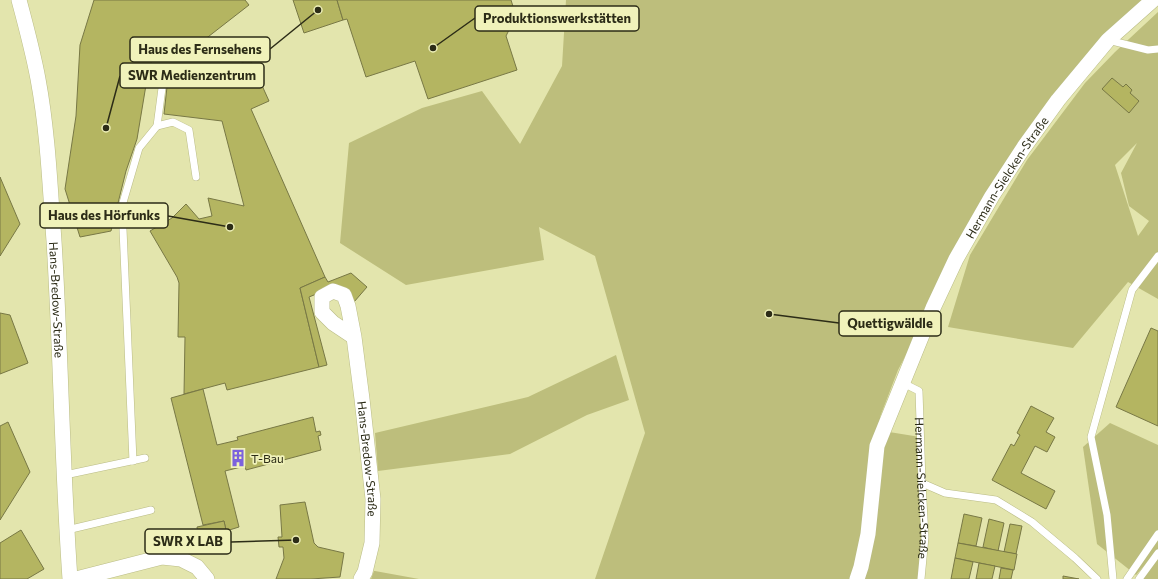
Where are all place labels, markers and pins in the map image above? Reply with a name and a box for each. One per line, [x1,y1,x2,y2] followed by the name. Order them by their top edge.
[475,6,639,31] callout: Produktionswerkstätten
[130,37,270,62] callout: Haus des Fernsehens
[120,63,264,88] callout: SWR Medienzentrum
[40,203,168,228] callout: Haus des Hörfunks
[839,311,941,336] callout: Quettigwäldle
[228,448,248,468] building icon: T-Bau
[251,451,284,465] place label: T-Bau
[145,529,231,554] callout: SWR X LAB

